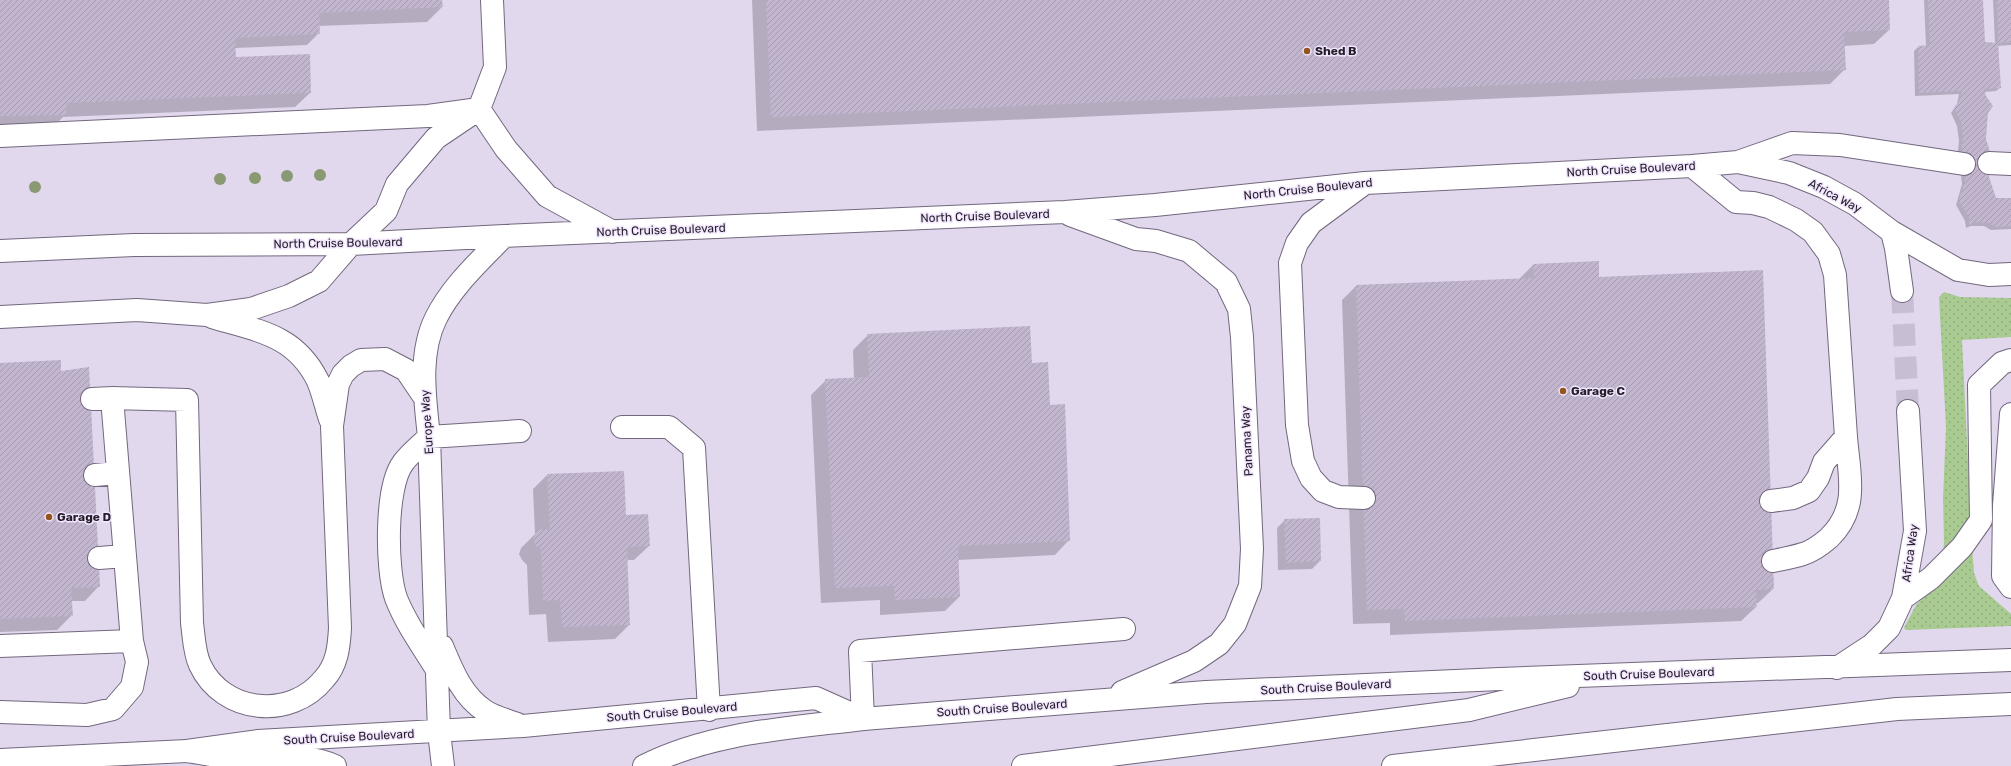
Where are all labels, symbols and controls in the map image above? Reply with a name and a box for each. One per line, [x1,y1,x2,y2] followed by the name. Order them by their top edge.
[1315,44,1356,58] place label: Shed B
[1302,46,1312,56] marker: Shed B
[1566,159,1696,179] street label: North Cruise Boulevard
[1243,175,1373,203] street label: North Cruise Boulevard
[1806,176,1864,216] street label: Africa Way
[920,207,1050,225] street label: North Cruise Boulevard
[596,221,726,239] street label: North Cruise Boulevard
[273,235,403,251] street label: North Cruise Boulevard
[1571,384,1625,398] place label: Garage C
[1558,386,1568,396] marker: Garage C
[418,389,436,455] street label: Europe Way
[1238,405,1256,477] street label: Panama Way
[57,510,111,524] place label: Garage D
[44,512,54,522] marker: Garage D
[1899,523,1921,583] street label: Africa Way
[1583,665,1715,683] street label: South Cruise Boulevard
[1260,677,1392,697] street label: South Cruise Boulevard
[936,696,1068,720] street label: South Cruise Boulevard
[606,699,738,725] street label: South Cruise Boulevard
[283,727,415,747] street label: South Cruise Boulevard

